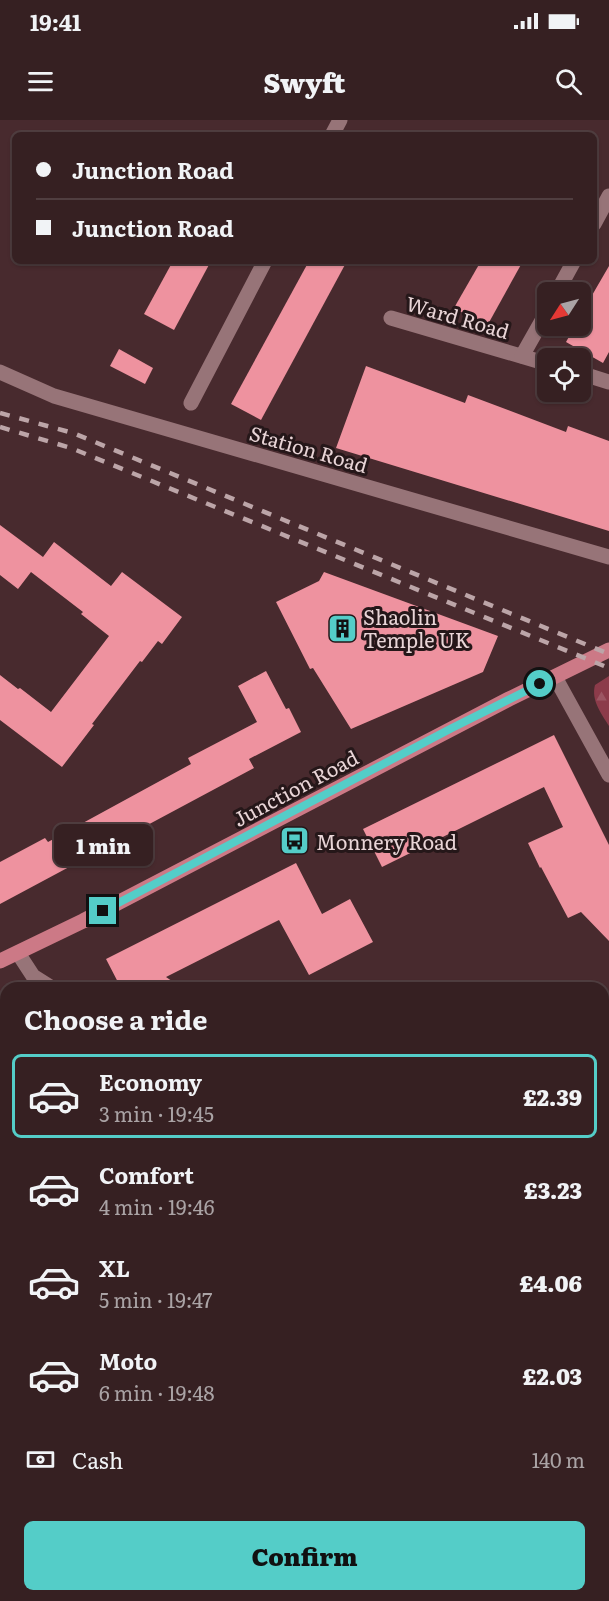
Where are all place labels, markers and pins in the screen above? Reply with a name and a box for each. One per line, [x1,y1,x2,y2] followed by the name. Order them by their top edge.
[363,601,470,654] place label: Shaolin Temple UK
[326,612,358,644] building icon: Shaolin Temple UK
[279,825,311,857] bus stop icon: Monnery Road
[316,826,457,856] place label: Monnery Road

